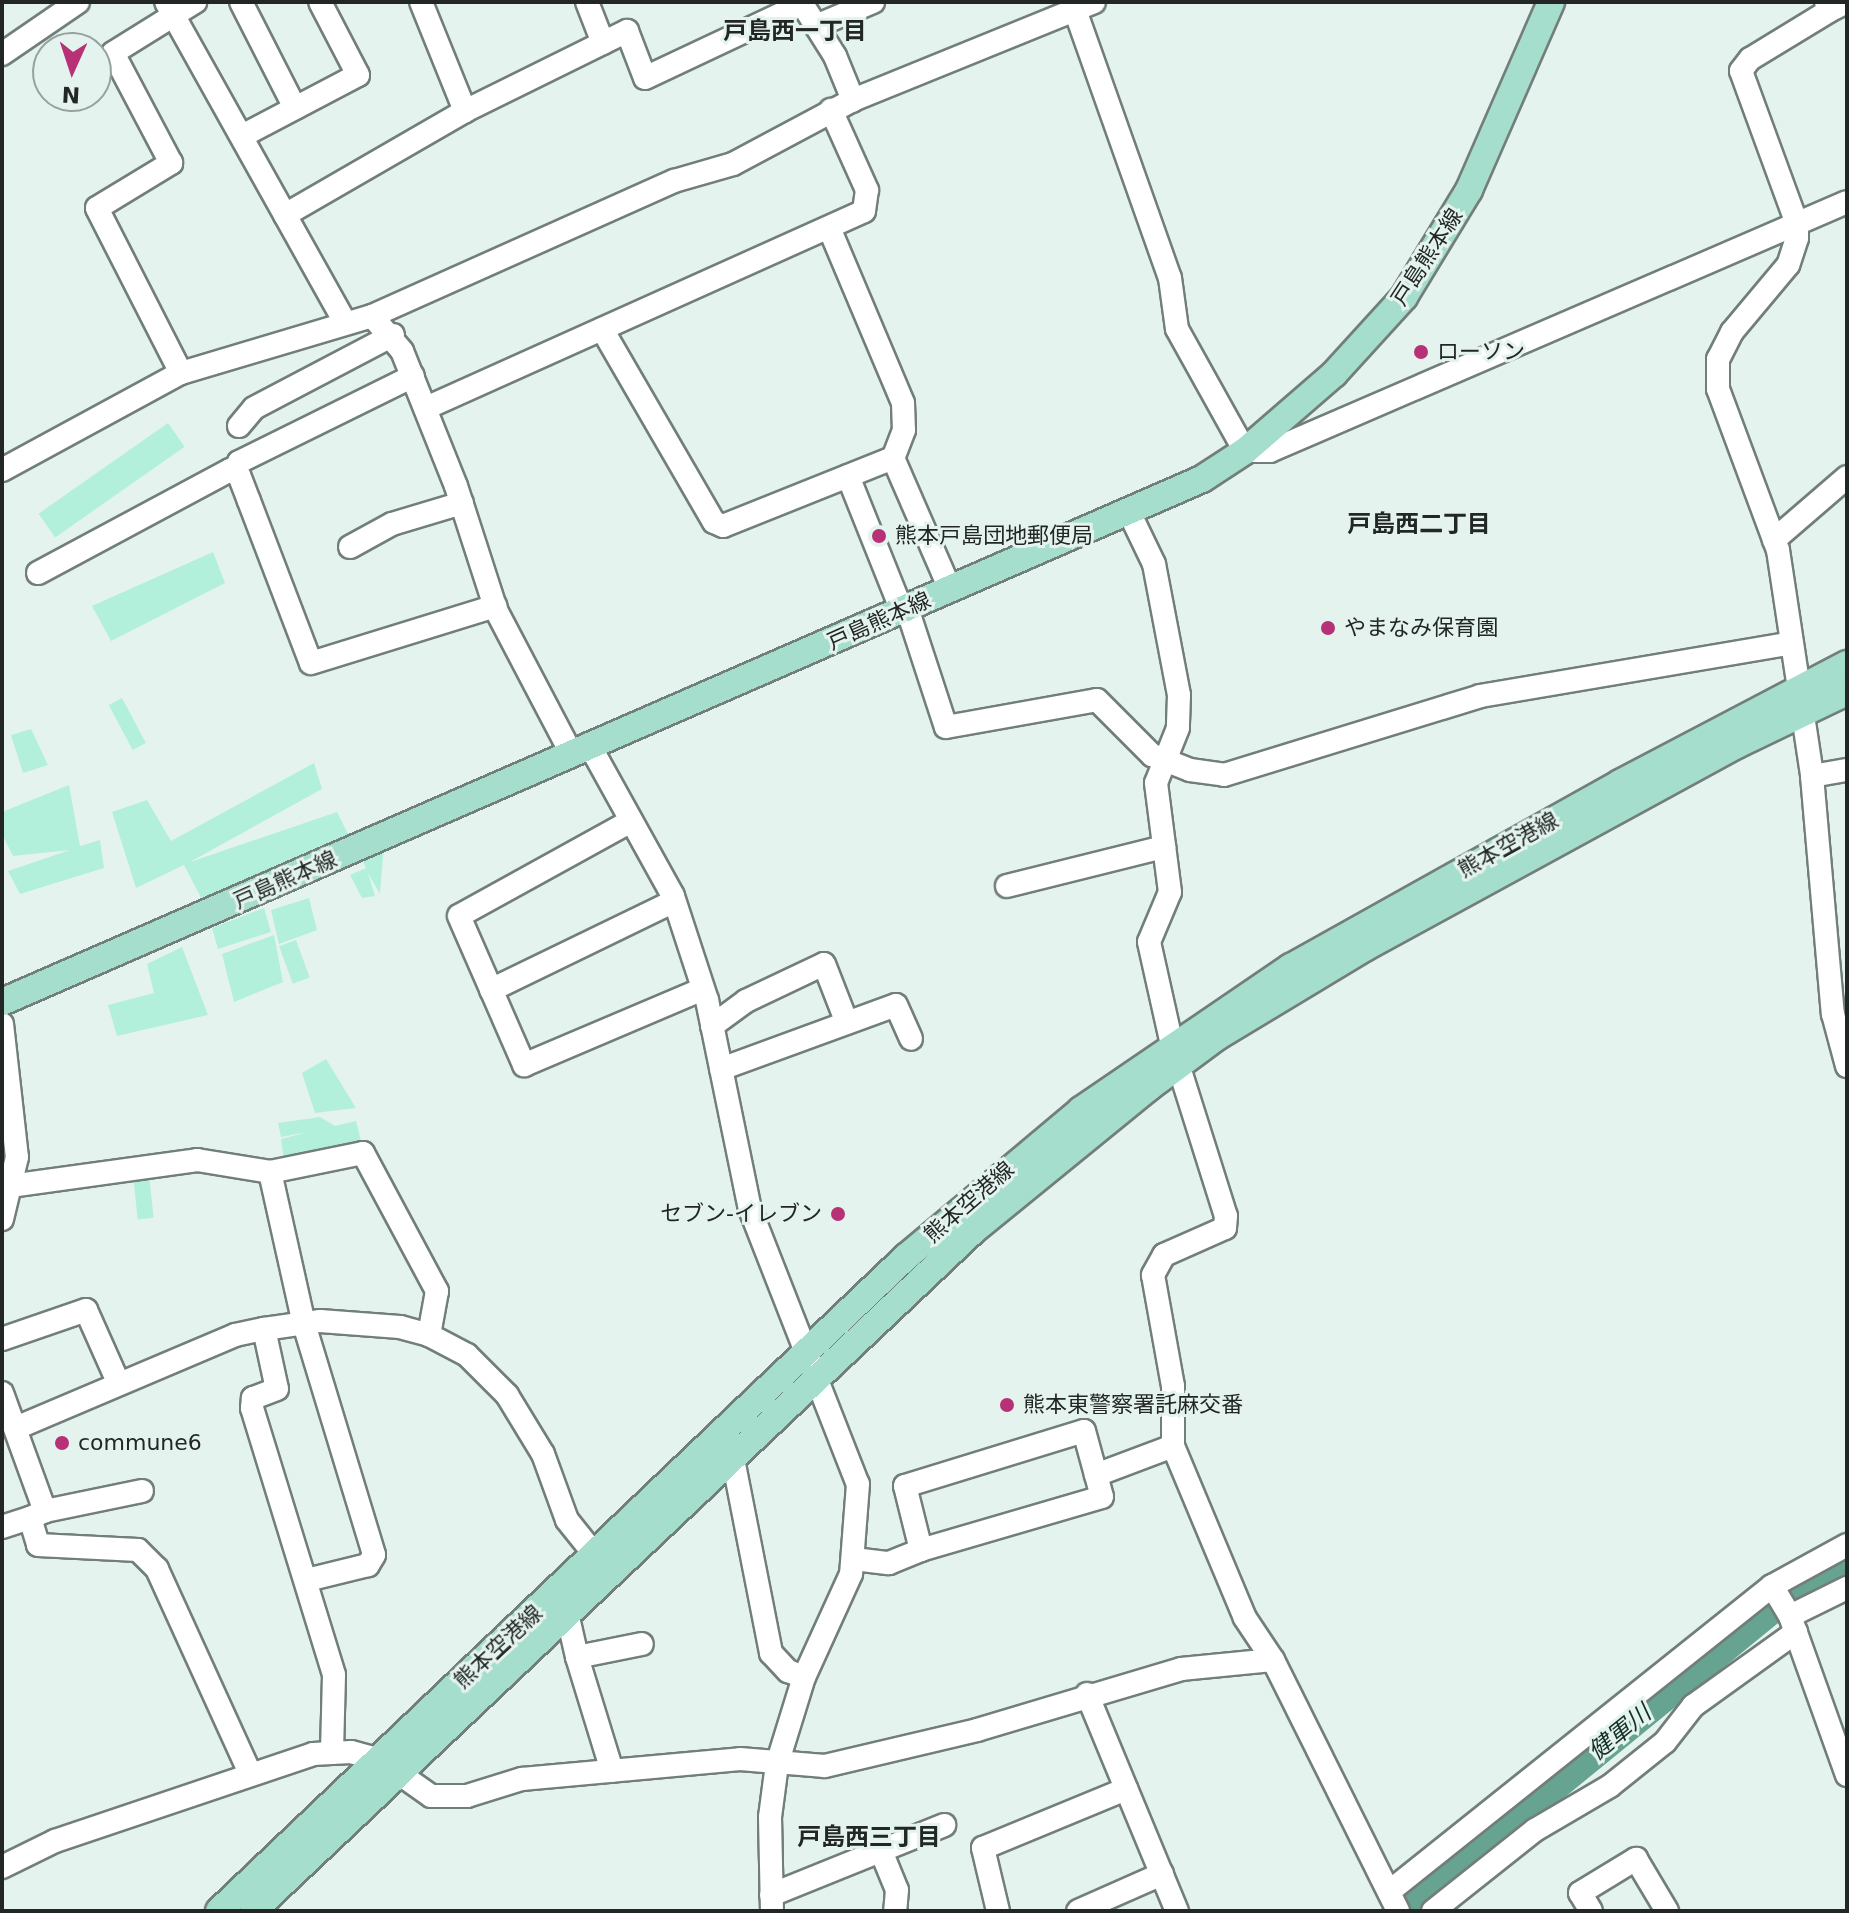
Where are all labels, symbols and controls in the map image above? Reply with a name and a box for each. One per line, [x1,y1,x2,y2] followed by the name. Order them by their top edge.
[723,18,867,46] district label: 戸島西一丁目
[32,32,112,112] north arrow
[61,82,81,107] text: N
[1386,204,1468,310] street label: 戸島熊本線
[1437,339,1525,365] place label: ローソン
[1412,343,1430,361] marker: ローソン
[1347,511,1491,539] district label: 戸島西二丁目
[895,523,1093,549] place label: 熊本戸島団地郵便局
[870,527,888,545] marker: 熊本戸島団地郵便局
[823,587,935,655] street label: 戸島熊本線
[1344,615,1498,641] place label: やまなみ保育園
[1319,619,1337,637] marker: やまなみ保育園
[1453,807,1563,883] street label: 熊本空港線
[229,846,341,914] street label: 戸島熊本線
[919,1156,1019,1248] street label: 熊本空港線
[660,1201,822,1227] place label: セブン-イレブン
[829,1205,847,1223] marker: セブン-イレブン
[1023,1392,1243,1418] place label: 熊本東警察署託麻交番
[998,1396,1016,1414] marker: 熊本東警察署託麻交番
[78,1430,202,1456] place label: commune6
[53,1434,71,1452] marker: commune6
[449,1600,547,1694] street label: 熊本空港線
[1583,1699,1657,1767] water label: 健軍川
[797,1824,941,1852] district label: 戸島西三丁目

